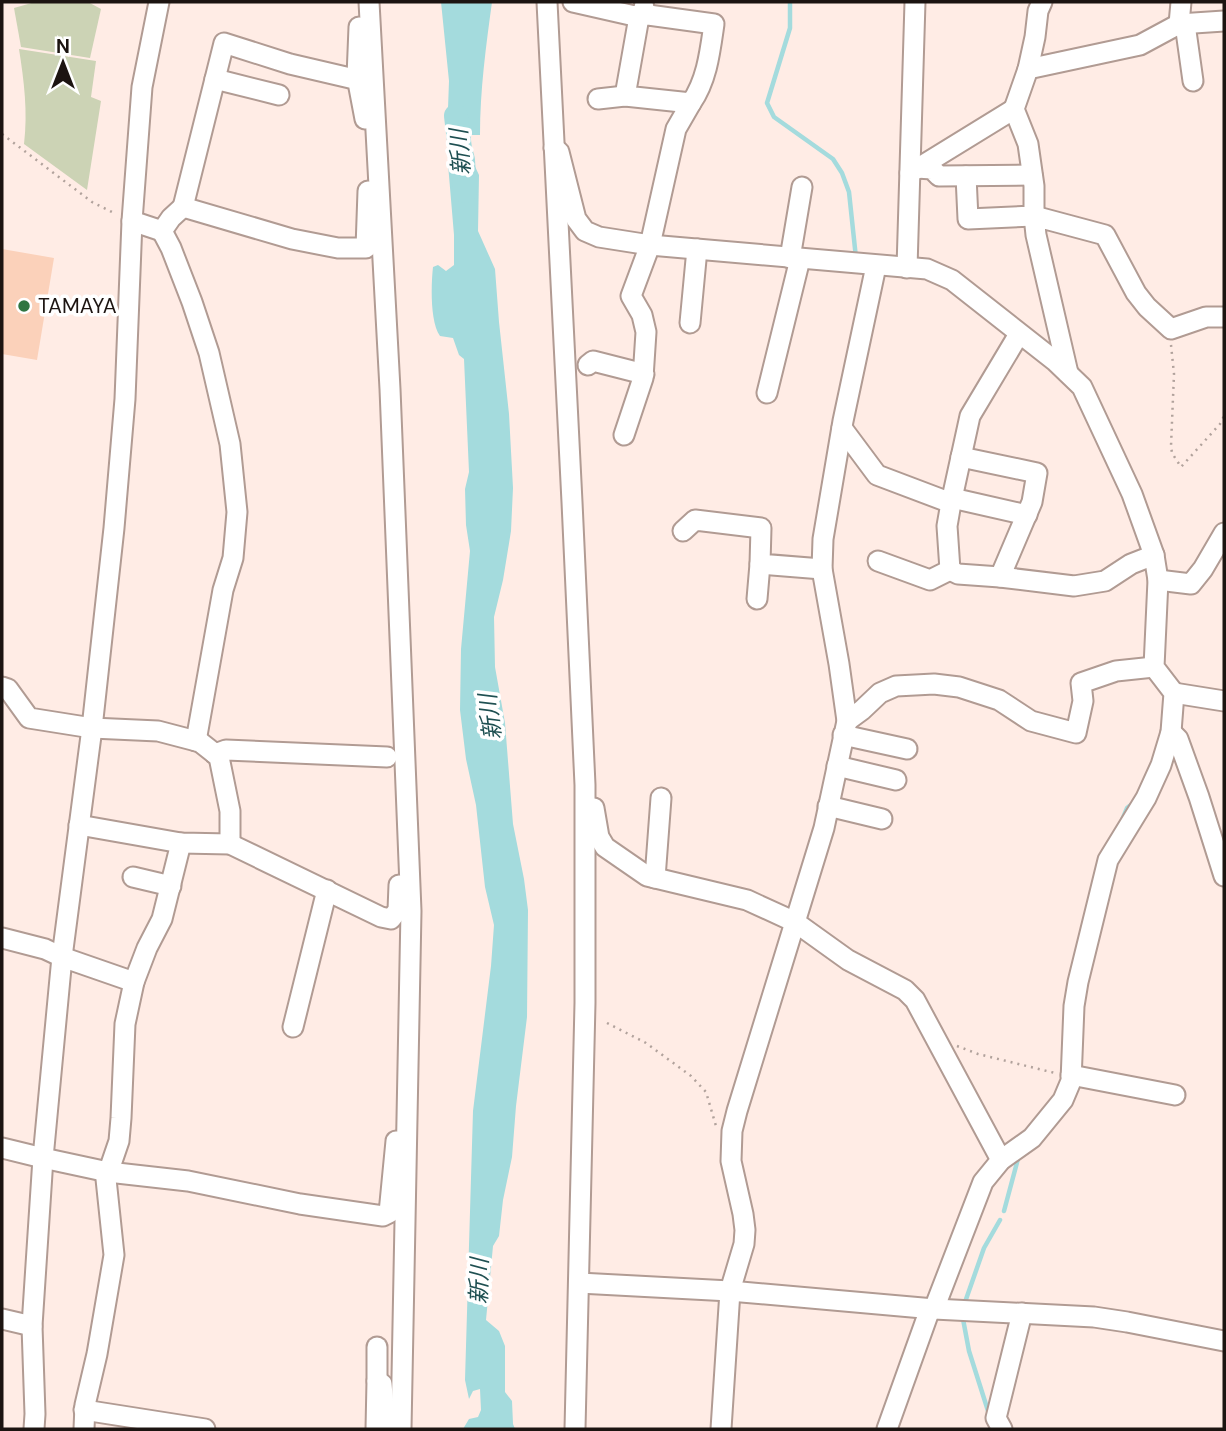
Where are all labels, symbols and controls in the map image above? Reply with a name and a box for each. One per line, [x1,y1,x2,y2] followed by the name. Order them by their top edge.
[28,28,98,98] north arrow
[56,34,70,59] text: N
[443,125,477,176] water label: 新川
[38,292,117,320] place label: TAMAYA
[16,298,32,314] marker: TAMAYA
[472,689,508,742] water label: 新川
[464,1255,494,1304] water label: 新川

